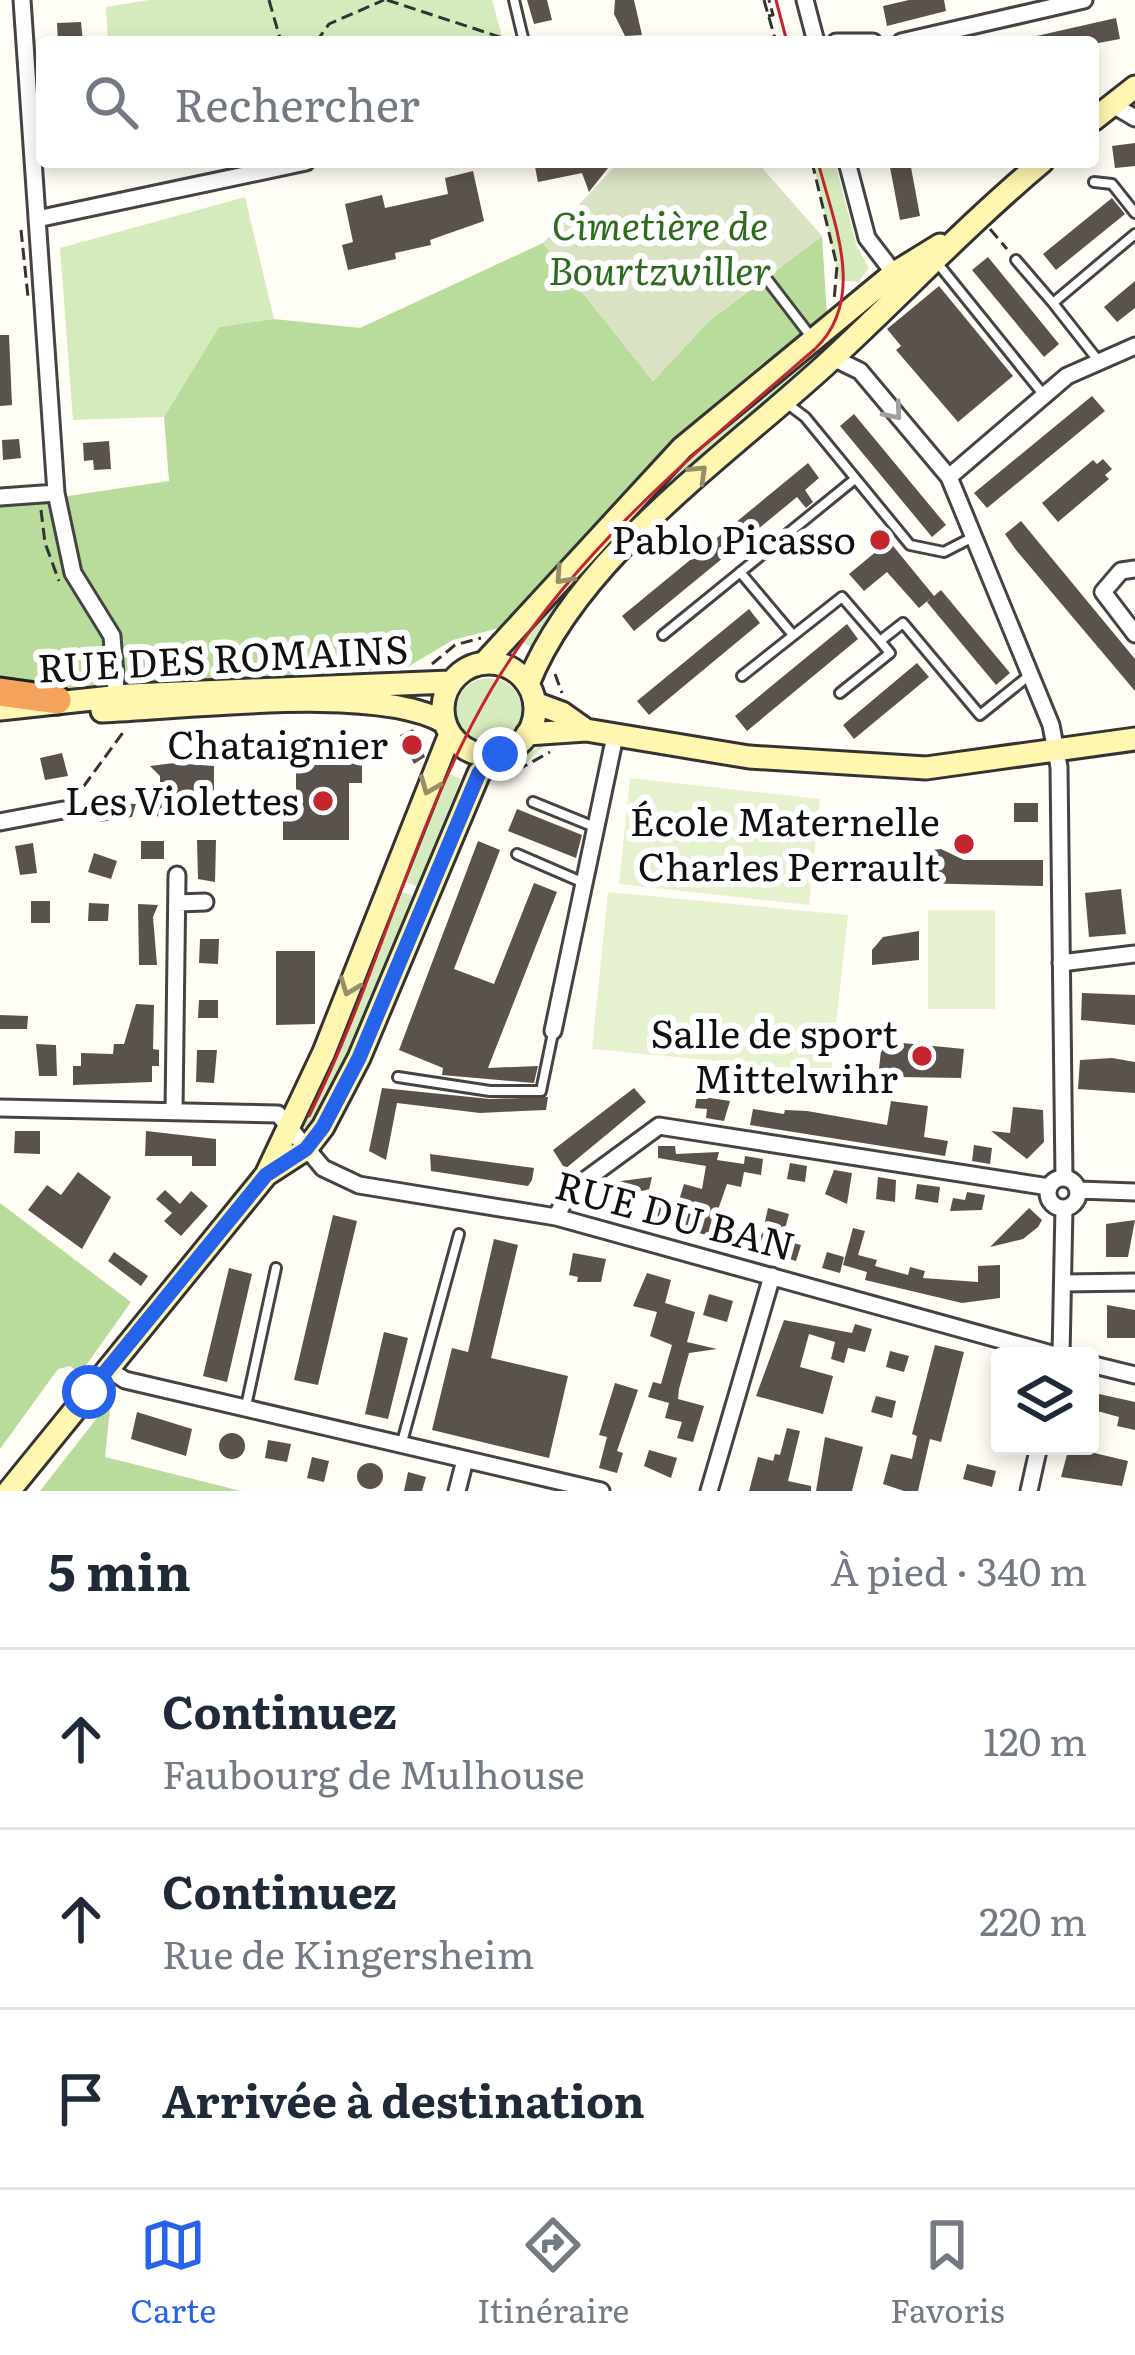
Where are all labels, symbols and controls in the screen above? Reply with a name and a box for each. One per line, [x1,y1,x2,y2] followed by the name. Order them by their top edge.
[36,36,1099,168] search box
[78,69,144,135] icon: search
[174,69,420,136] text: Rechercher
[548,194,772,297] park label: Cimetière de Bourtzwiller
[880,398,902,420] one-way arrow
[685,465,707,487] one-way arrow
[612,508,856,566] place label: Pablo Picasso
[867,527,893,553] marker: Pablo Picasso
[556,562,577,584] one-way arrow
[36,617,410,695] street label: RUE DES ROMAINS
[167,713,389,771] place label: Chataignier
[473,727,527,781] route end
[399,732,425,758] marker: Chataignier
[65,769,299,827] place label: Les Violettes
[419,775,443,796] one-way arrow
[310,788,336,814] marker: Les Violettes
[630,790,940,893] place label: École Maternelle Charles Perrault
[951,831,977,857] marker: École Maternelle Charles Perrault
[338,975,363,996] one-way arrow
[650,1002,899,1105] place label: Salle de sport Mittelwihr
[909,1043,935,1069] marker: Salle de sport Mittelwihr
[550,1153,802,1273] street label: RUE DU BAN
[991,1347,1099,1455] map controls
[991,1347,1099,1455] button: layers
[62,1365,116,1419] route start
[48,1531,191,1607] text: 5 min
[830,1540,1087,1598] text: À pied · 340 m
[162,1676,397,1743] text: Continuez
[48,1706,114,1772] icon: ahead
[983,1710,1087,1768] text: 120 m
[162,1743,585,1801] text: Faubourg de Mulhouse
[162,1856,397,1923] text: Continuez
[48,1886,114,1952] icon: ahead
[979,1890,1087,1948] text: 220 m
[162,1923,535,1981] text: Rue de Kingersheim
[162,2065,645,2132] text: Arrivée à destination
[48,2066,114,2132] icon: arrive
[130,2212,216,2333] tab: Carte
[477,2212,629,2333] tab: Itinéraire
[890,2212,1005,2333] tab: Favoris

